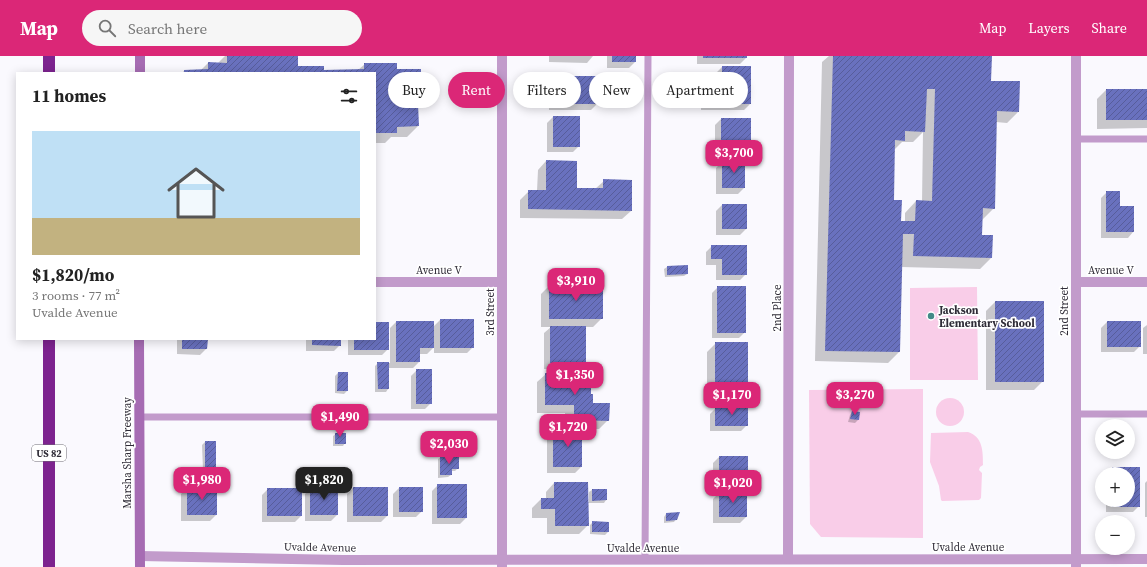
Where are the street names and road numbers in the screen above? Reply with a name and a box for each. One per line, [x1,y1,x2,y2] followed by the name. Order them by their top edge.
[416,263,462,278] street label: Avenue V
[1088,263,1134,278] street label: Avenue V
[770,284,785,332] street label: 2nd Place
[1057,286,1072,336] street label: 2nd Street
[483,288,498,336] street label: 3rd Street
[120,397,135,509] street label: Marsha Sharp Freeway
[32,445,66,461] road number: US 82
[284,539,357,556] street label: Uvalde Avenue
[932,540,1005,555] street label: Uvalde Avenue
[607,541,680,556] street label: Uvalde Avenue

